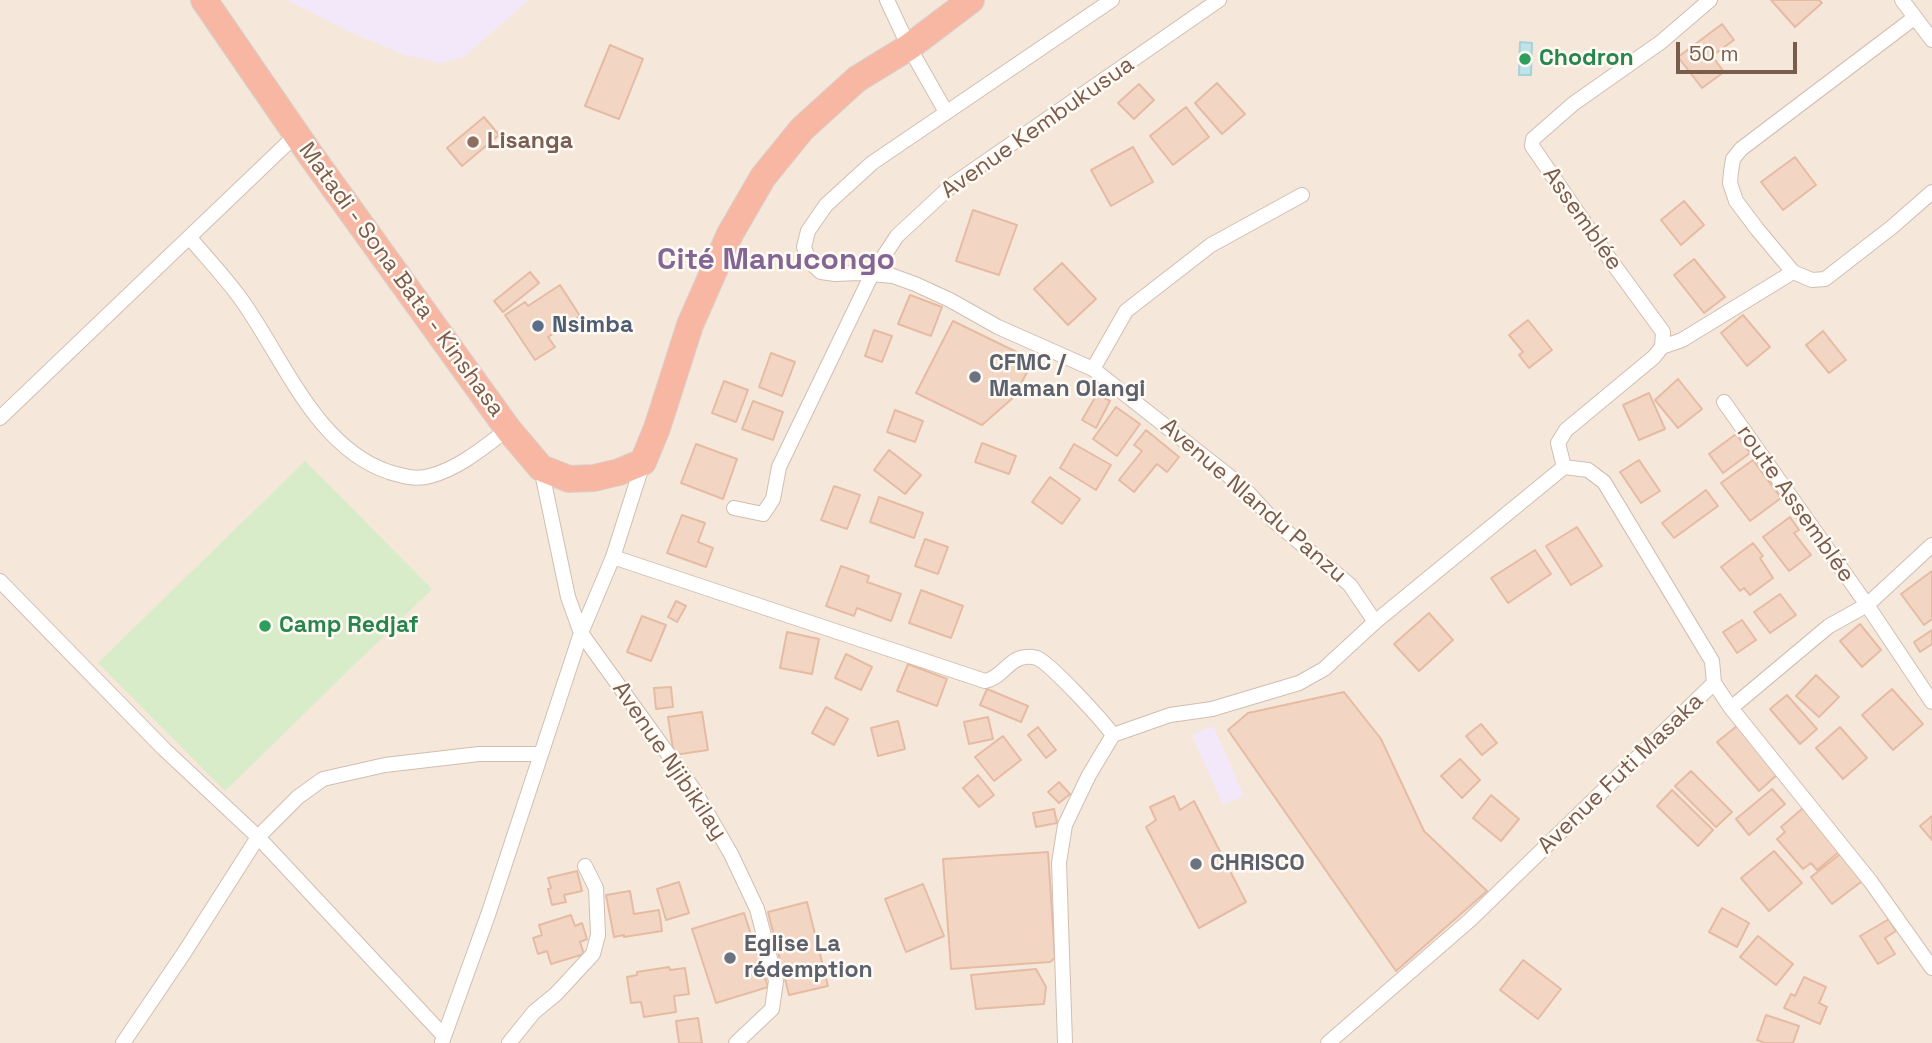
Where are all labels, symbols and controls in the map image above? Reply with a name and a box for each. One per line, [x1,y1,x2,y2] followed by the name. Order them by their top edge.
[1680,28,1801,72] scale bar
[1689,40,1739,67] text: 50 m
[1539,45,1634,73] place label: Chodron
[936,51,1140,205] street label: Avenue Kembukusua
[1517,51,1533,67] marker: Chodron
[487,128,573,156] place label: Lisanga
[465,134,481,150] marker: Lisanga
[292,138,510,422] street label: Matadi - Sona Bata - Kinshasa
[1536,162,1628,276] street label: Assemblée
[657,243,895,279] district label: Cité Manucongo
[552,312,633,340] place label: Nsimba
[530,318,546,334] marker: Nsimba
[989,350,1145,404] place label: CFMC / Maman Olangi
[967,369,983,385] marker: CFMC / Maman Olangi
[1154,413,1352,589] street label: Avenue Nlandu Panzu
[1730,420,1860,588] street label: route Assemblée
[279,612,418,640] place label: Camp Redjaf
[257,618,273,634] marker: Camp Redjaf
[606,677,732,845] street label: Avenue Njibikilay
[1533,688,1709,860] street label: Avenue Futi Masaka
[1210,850,1305,878] place label: CHRISCO
[1188,856,1204,872] marker: CHRISCO
[744,931,873,985] place label: Eglise La rédemption
[722,950,738,966] marker: Eglise La rédemption

